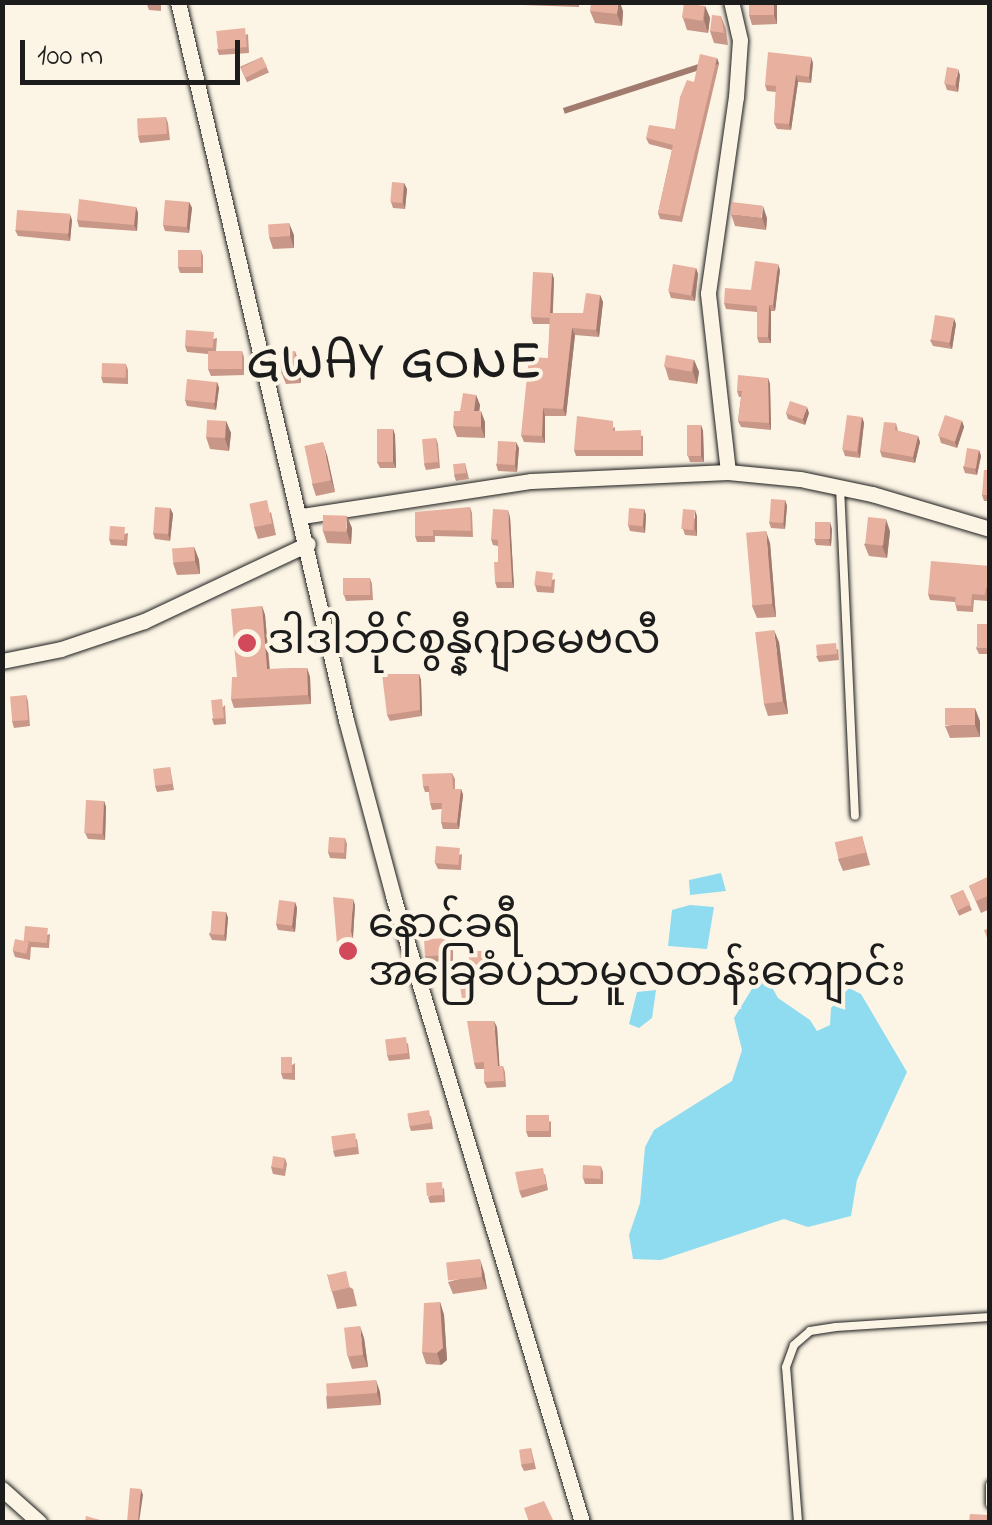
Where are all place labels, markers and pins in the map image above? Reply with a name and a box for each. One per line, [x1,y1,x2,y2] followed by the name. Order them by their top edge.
[267,618,660,668] place label: ဒါဒါဘိုင်စွန္နီဂျာမေဗလီ
[236,632,258,654] marker: ဒါဒါဘိုင်စွန္နီဂျာမေဗလီ
[368,902,906,1000] place label: နောင်ခရီ အခြေခံပညာမူလတန်းကျောင်း
[337,940,359,962] marker: နောင်ခရီ အခြေခံပညာမူလတန်းကျောင်း

